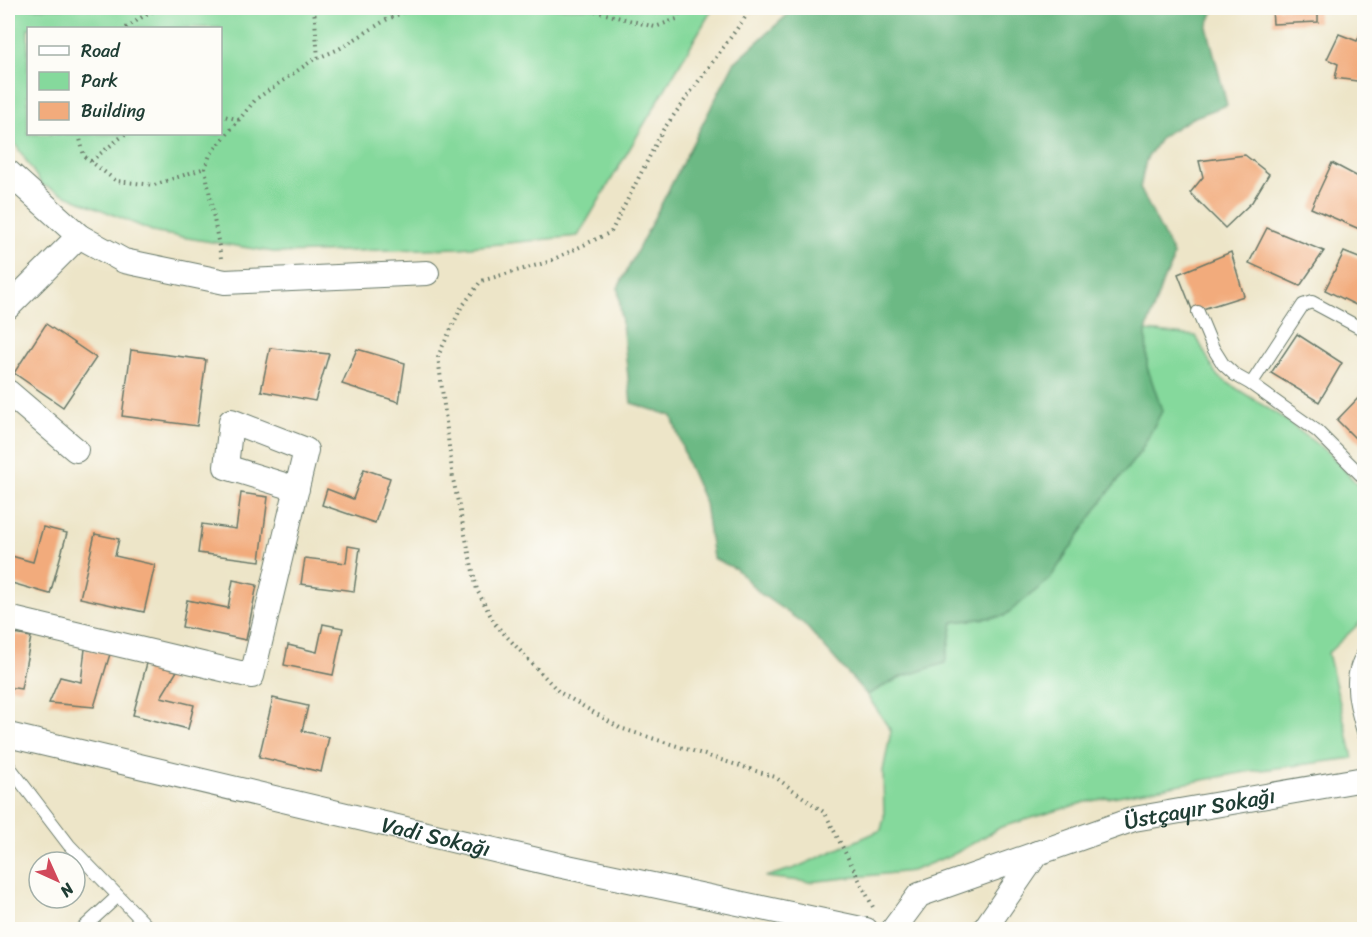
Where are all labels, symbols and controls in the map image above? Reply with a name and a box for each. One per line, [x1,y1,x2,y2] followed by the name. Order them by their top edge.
[27,27,222,135] legend
[81,35,121,67] text: Road
[81,65,118,97] text: Park
[81,95,145,127] text: Building
[1118,775,1278,841] street label: Üstçayır Sokağı
[378,805,495,868] street label: Vadi Sokağı
[27,850,87,910] north arrow
[52,875,82,905] text: N

